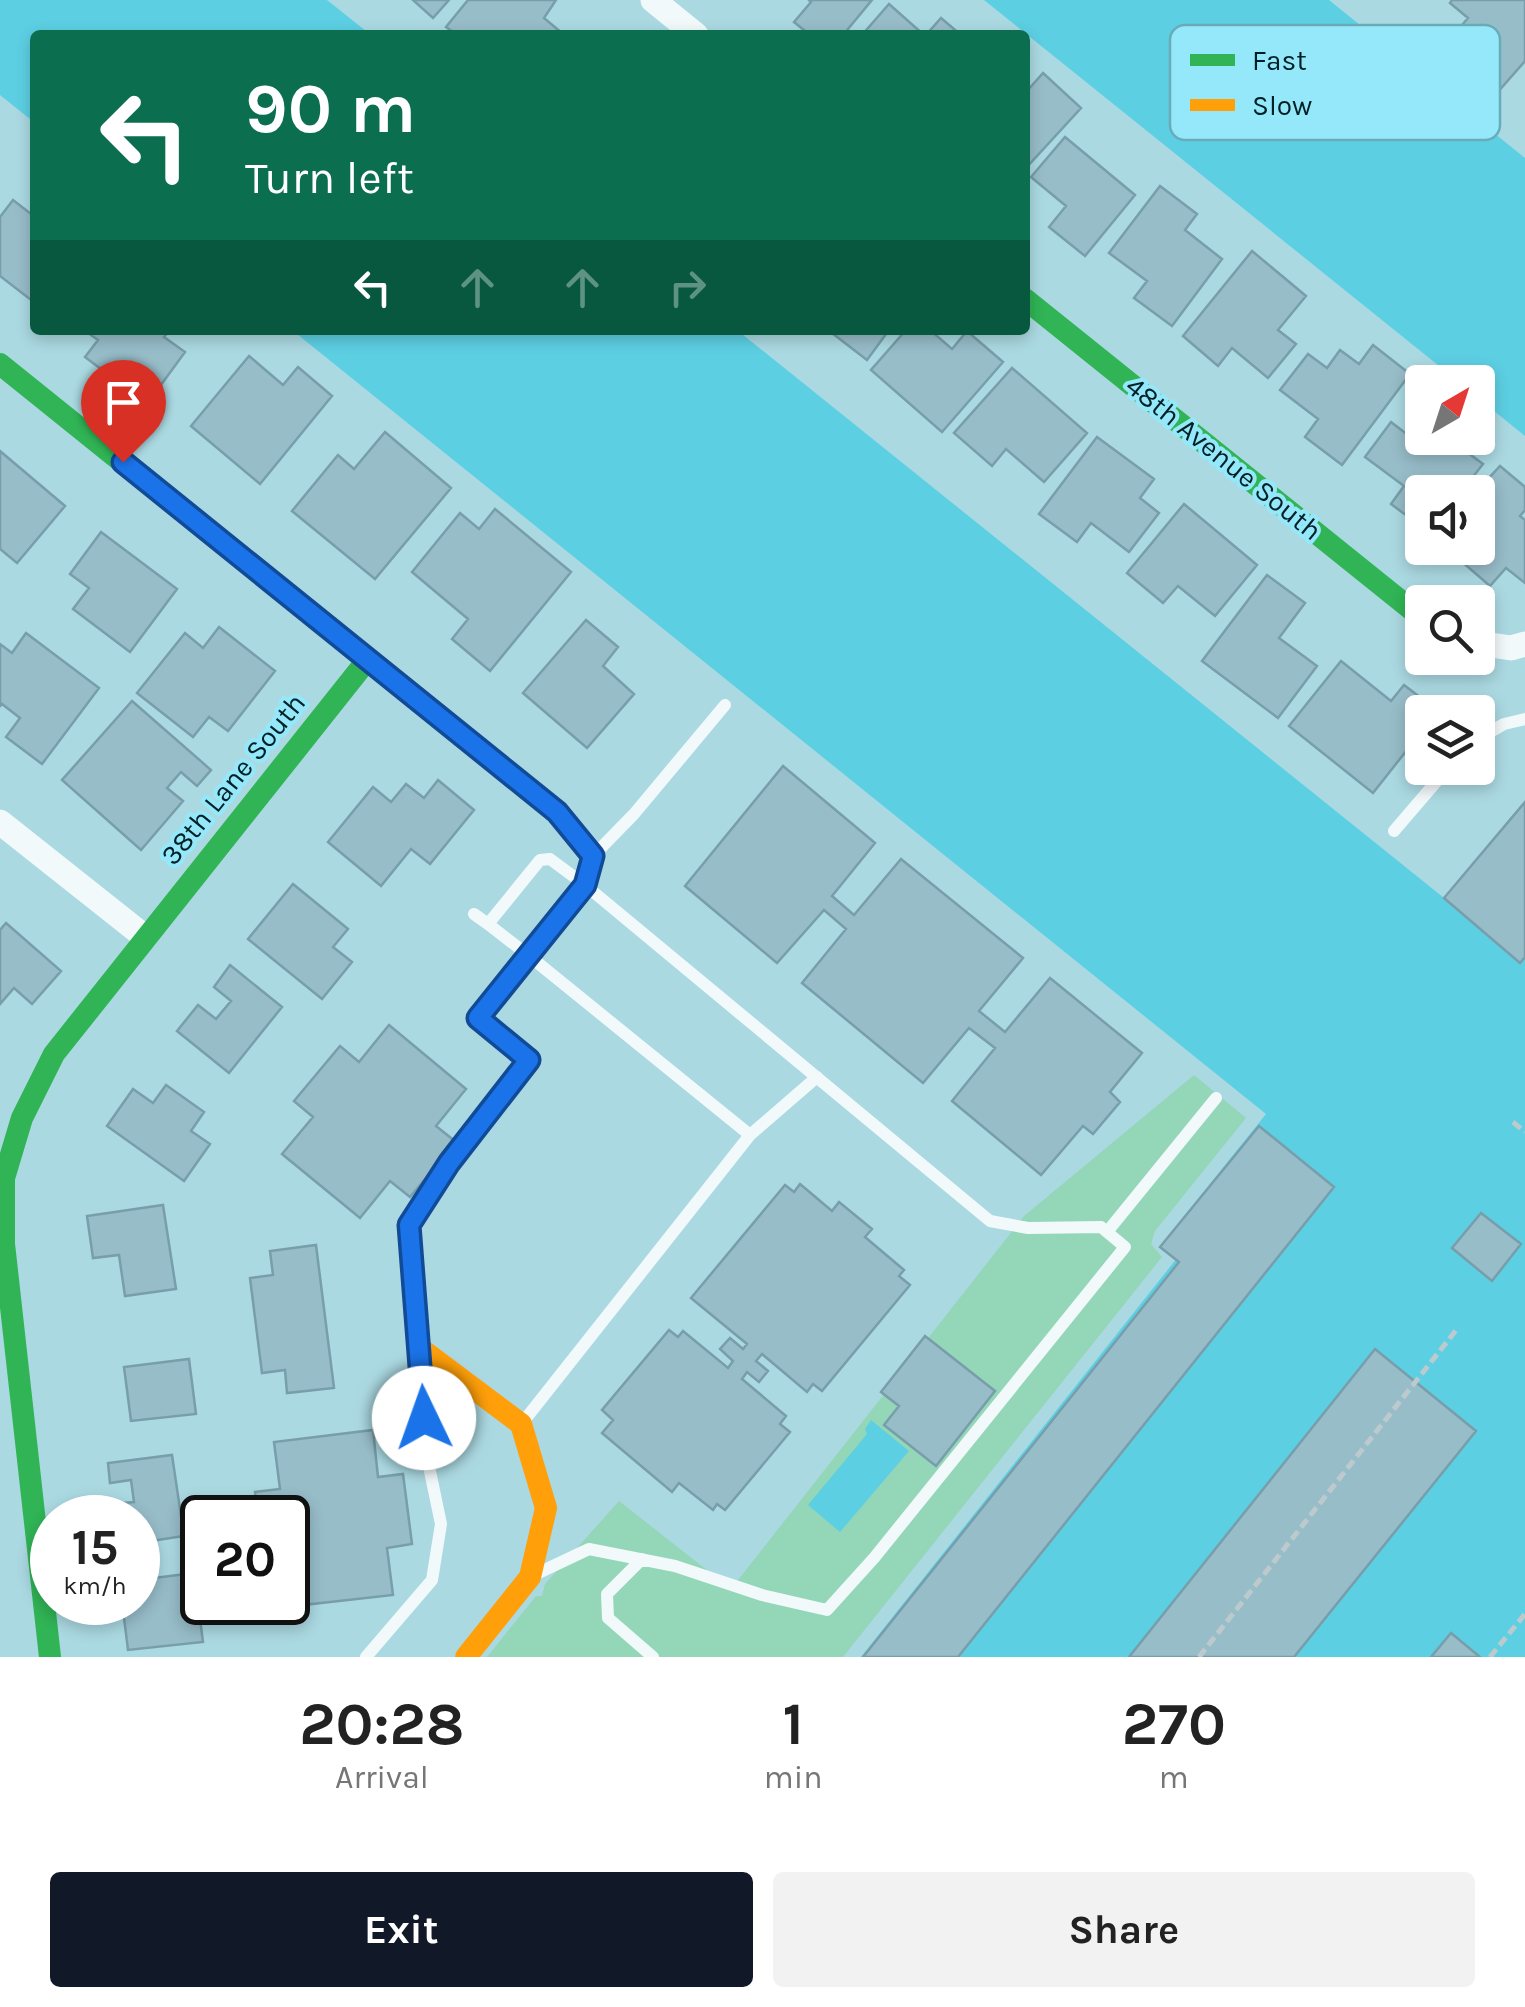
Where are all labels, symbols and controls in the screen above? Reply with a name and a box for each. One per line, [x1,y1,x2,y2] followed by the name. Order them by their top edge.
[1170,25,1500,140] legend
[1252,44,1307,77] text: Fast
[245,68,416,150] text: 90 m
[80,70,210,200] icon: left
[1252,89,1312,122] text: Slow
[245,152,414,204] text: Turn left
[345,260,400,315] icon: left
[450,260,505,315] icon: ahead
[555,260,610,315] icon: ahead
[660,260,715,315] icon: right
[81,360,166,463] pin
[1405,365,1495,455] north arrow
[1405,365,1495,785] map controls
[1119,369,1329,547] street label: 48th Avenue South
[96,375,151,430] icon: arrive
[1405,475,1495,565] button: sound
[1405,585,1495,675] button: search
[154,687,312,871] street label: 38th Lane South
[1405,695,1495,785] button: layers
[372,1366,476,1470] position arrow
[180,1495,310,1625] speed limit sign: 20
[72,1518,118,1577] text: 15
[63,1571,127,1600] text: km/h
[299,1689,465,1759] text: 20:28
[783,1689,804,1759] text: 1
[1122,1689,1226,1759] text: 270
[335,1759,429,1796] text: Arrival
[764,1759,823,1796] text: min
[1159,1759,1189,1796] text: m
[50,1872,753,1987] button: Exit
[773,1872,1475,1987] button: Share

